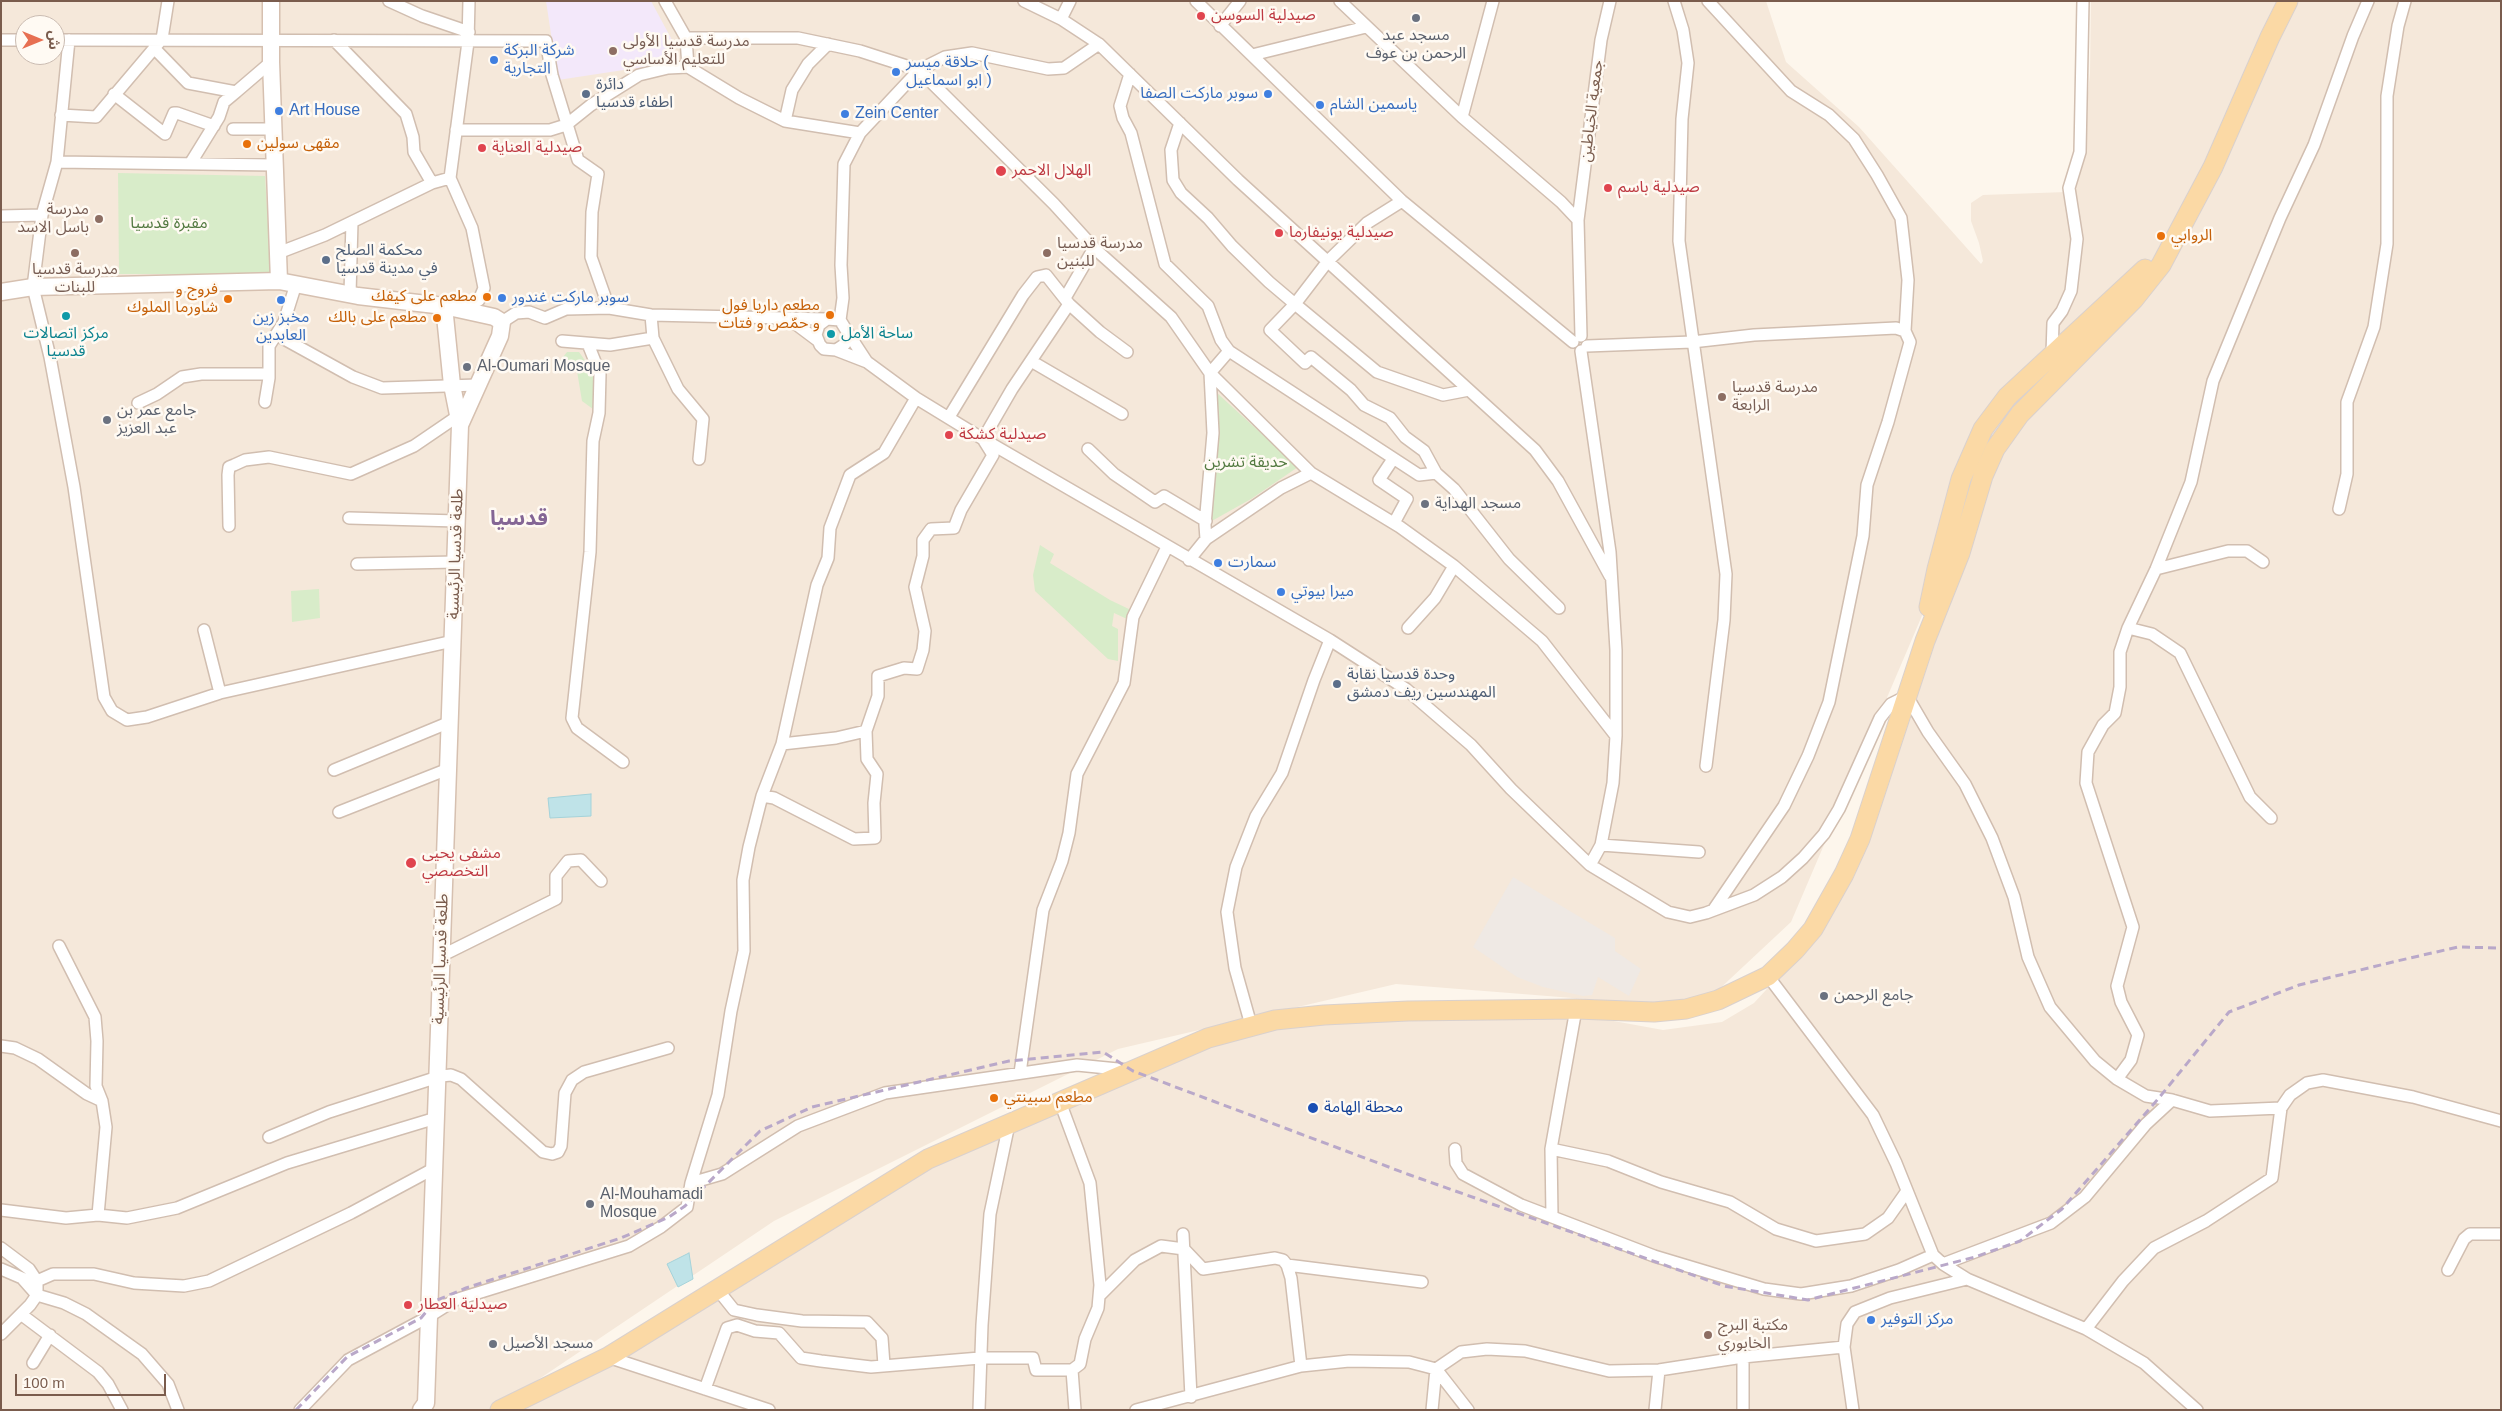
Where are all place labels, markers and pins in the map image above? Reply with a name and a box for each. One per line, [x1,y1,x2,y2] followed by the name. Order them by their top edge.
[1211,6,1316,26] place label: صيدلية السوسن
[1195,10,1207,22] marker: صيدلية السوسن
[1410,12,1422,24] marker: مسجد عبد الرحمن بن عوف
[1366,26,1466,64] place label: مسجد عبد الرحمن بن عوف
[623,32,750,70] place label: مدرسة قدسيا الأولى للتعليم الأساسي
[504,41,575,79] place label: شركة البركة التجارية
[607,45,619,57] marker: مدرسة قدسيا الأولى للتعليم الأساسي
[906,53,992,91] place label: حلاقة ميسر ( ابو اسماعيل )
[488,54,500,66] marker: شركة البركة التجارية
[890,66,902,78] marker: حلاقة ميسر ( ابو اسماعيل )
[596,75,673,113] place label: دائرة اطفاء قدسيا
[1140,84,1258,104] place label: سوبر ماركت الصفا
[580,88,592,100] marker: دائرة اطفاء قدسيا
[1262,88,1274,100] marker: سوبر ماركت الصفا
[1330,95,1417,115] place label: ياسمين الشام
[1314,99,1326,111] marker: ياسمين الشام
[289,101,360,121] place label: Art House
[855,104,939,124] place label: Zein Center
[273,105,285,117] marker: Art House
[839,108,851,120] marker: Zein Center
[257,134,340,154] place label: مقهى سولين
[241,138,253,150] marker: مقهى سولين
[492,138,582,158] place label: صيدلية العناية
[476,142,488,154] marker: صيدلية العناية
[1012,161,1091,181] place label: الهلال الاحمر
[994,164,1008,178] marker: الهلال الاحمر
[1618,178,1700,198] place label: صيدلية باسم
[1602,182,1614,194] marker: صيدلية باسم
[17,200,89,238] place label: مدرسة باسل الاسد
[93,213,105,225] marker: مدرسة باسل الاسد
[1289,223,1394,243] place label: صيدلية يونيفارما
[2171,226,2212,246] place label: الروابي
[1273,227,1285,239] marker: صيدلية يونيفارما
[2155,230,2167,242] marker: الروابي
[1057,234,1143,272] place label: مدرسة قدسيا للبنين
[336,241,438,279] place label: محكمة الصلح في مدينة قدسيا
[69,247,81,259] marker: مدرسة قدسيا للبنات
[1041,247,1053,259] marker: مدرسة قدسيا للبنين
[320,254,332,266] marker: محكمة الصلح في مدينة قدسيا
[32,260,118,298] place label: مدرسة قدسيا للبنات
[127,280,218,318] place label: فروج و شاورما الملوك
[371,287,477,307] place label: مطعم على كيفك
[512,288,629,308] place label: سوبر ماركت غندور
[481,291,493,303] marker: مطعم على كيفك
[496,292,508,304] marker: سوبر ماركت غندور
[222,293,234,305] marker: فروج و شاورما الملوك
[275,294,287,306] marker: مخبز زين العابدين
[718,296,820,334] place label: مطعم داريا فول و حمّص و فتات
[253,308,309,346] place label: مخبز زين العابدين
[329,308,427,328] place label: مطعم على بالك
[824,309,836,321] marker: مطعم داريا فول و حمّص و فتات
[60,310,72,322] marker: مركز اتصالات قدسيا
[431,312,443,324] marker: مطعم على بالك
[23,324,109,362] place label: مركز اتصالات قدسيا
[841,324,913,344] place label: ساحة الأمل
[825,328,837,340] marker: ساحة الأمل
[477,357,610,377] place label: Al-Oumari Mosque
[461,361,473,373] marker: Al-Oumari Mosque
[1732,378,1818,416] place label: مدرسة قدسيا الرابعة
[1716,391,1728,403] marker: مدرسة قدسيا الرابعة
[117,401,196,439] place label: جامع عمر بن عبد العزيز
[101,414,113,426] marker: جامع عمر بن عبد العزيز
[959,425,1046,445] place label: صيدلية كشكة
[943,429,955,441] marker: صيدلية كشكة
[1435,494,1521,514] place label: مسجد الهداية
[1419,498,1431,510] marker: مسجد الهداية
[1228,553,1276,573] place label: سمارت
[1212,557,1224,569] marker: سمارت
[1291,582,1354,602] place label: ميرا بيوتي
[1275,586,1287,598] marker: ميرا بيوتي
[1347,665,1496,703] place label: وحدة قدسيا نقابة المهندسين ريف دمشق
[1331,678,1343,690] marker: وحدة قدسيا نقابة المهندسين ريف دمشق
[422,844,501,882] place label: مشفى يحيى التخصصي
[404,856,418,870] marker: مشفى يحيى التخصصي
[1834,986,1913,1006] place label: جامع الرحمن
[1818,990,1830,1002] marker: جامع الرحمن
[1004,1088,1093,1108] place label: مطعم سبينتي
[988,1092,1000,1104] marker: مطعم سبينتي
[1324,1098,1403,1118] place label: محطة الهامة
[1306,1101,1320,1115] marker: محطة الهامة
[600,1185,703,1223] place label: Al-Mouhamadi Mosque
[584,1198,596,1210] marker: Al-Mouhamadi Mosque
[418,1295,507,1315] place label: صيدلية العطار
[402,1299,414,1311] marker: صيدلية العطار
[1881,1310,1953,1330] place label: مركز التوفير
[1865,1314,1877,1326] marker: مركز التوفير
[1718,1316,1788,1354] place label: مكتبة البرج الخابوري
[1702,1329,1714,1341] marker: مكتبة البرج الخابوري
[503,1334,593,1354] place label: مسجد الأصيل
[487,1338,499,1350] marker: مسجد الأصيل

